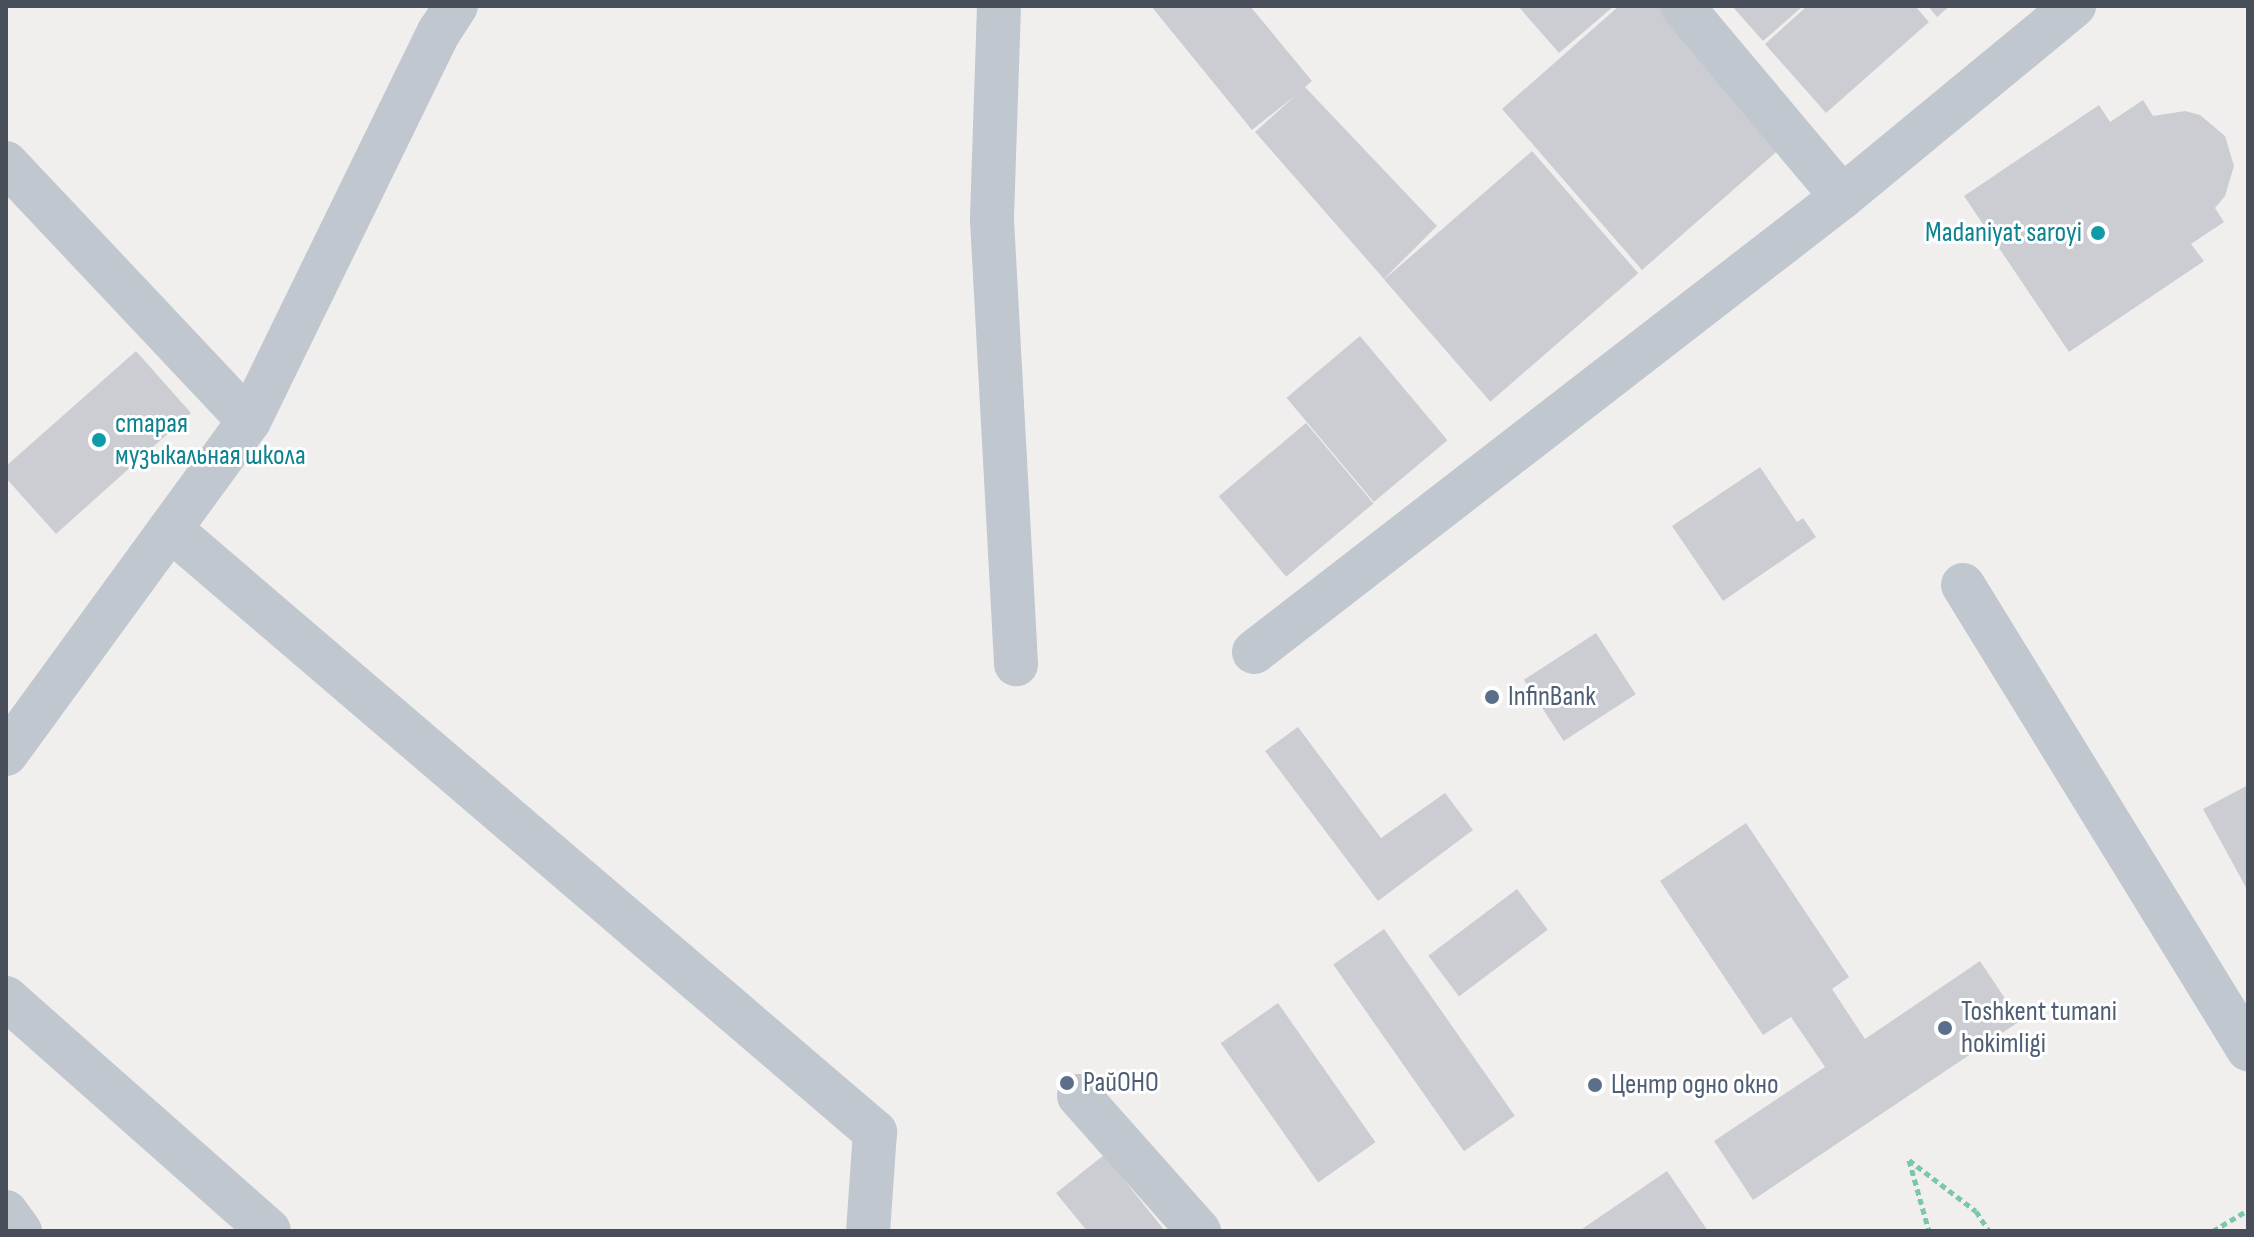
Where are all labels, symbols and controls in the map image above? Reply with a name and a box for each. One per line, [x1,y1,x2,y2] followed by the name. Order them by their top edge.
[1925,216,2082,250] place label: Madaniyat saroyi
[2089,224,2107,242] marker: Madaniyat saroyi
[115,407,306,473] place label: старая музыкальная школа
[90,431,108,449] marker: старая музыкальная школа
[1508,680,1596,714] place label: InfinBank
[1483,688,1501,706] marker: InfinBank
[1961,995,2117,1061] place label: Toshkent tumani hokimligi
[1936,1019,1954,1037] marker: Toshkent tumani hokimligi
[1083,1066,1159,1100] place label: РайОНО
[1611,1068,1779,1102] place label: Центр одно окно
[1058,1074,1076,1092] marker: РайОНО
[1586,1076,1604,1094] marker: Центр одно окно

